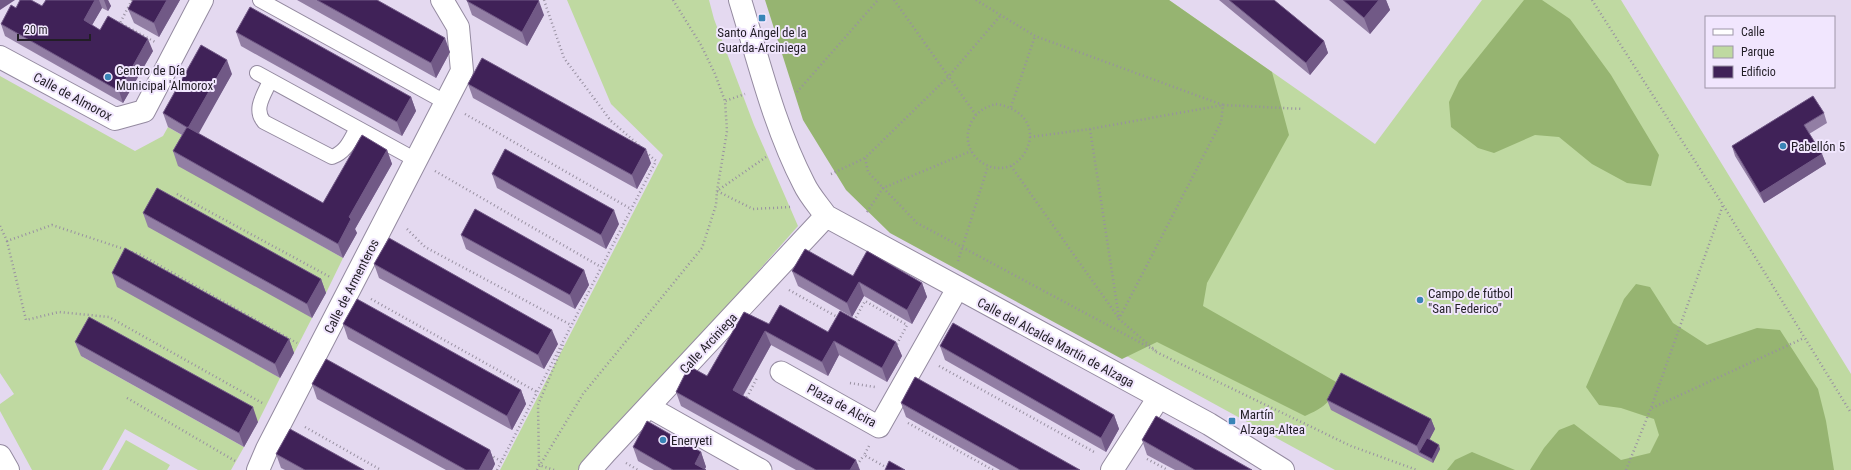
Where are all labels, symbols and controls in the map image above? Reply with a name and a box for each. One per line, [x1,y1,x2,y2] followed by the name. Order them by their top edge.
[757,13,767,23] marker: Santo Ángel de la Guarda-Arciniega
[18,16,90,42] scale bar
[1705,16,1835,88] legend
[24,23,48,37] text: 20 m
[717,25,807,55] place label: Santo Ángel de la Guarda-Arciniega
[1741,25,1765,39] text: Calle
[1741,45,1775,59] text: Parque
[116,63,216,93] place label: Centro de Día Municipal 'Almorox'
[1741,65,1776,79] text: Edificio
[31,69,115,124] street label: Calle de Almorox
[103,72,113,82] marker: Centro de Día Municipal 'Almorox'
[1791,139,1845,154] place label: Pabellón 5
[1778,141,1788,151] marker: Pabellón 5
[321,236,382,336] street label: Calle de Armenteros
[1428,286,1513,316] place label: Campo de fútbol "San Federico"
[975,295,1137,390] street label: Calle del Alcalde Martín de Alzaga
[1415,295,1425,305] marker: Campo de fútbol "San Federico"
[677,310,740,377] street label: Calle Arciniega
[805,381,879,430] street label: Plaza de Alcira
[1240,407,1305,437] place label: Martín Alzaga-Altea
[1227,416,1237,426] marker: Martín Alzaga-Altea
[671,433,712,448] place label: Eneryeti
[658,435,668,445] marker: Eneryeti

